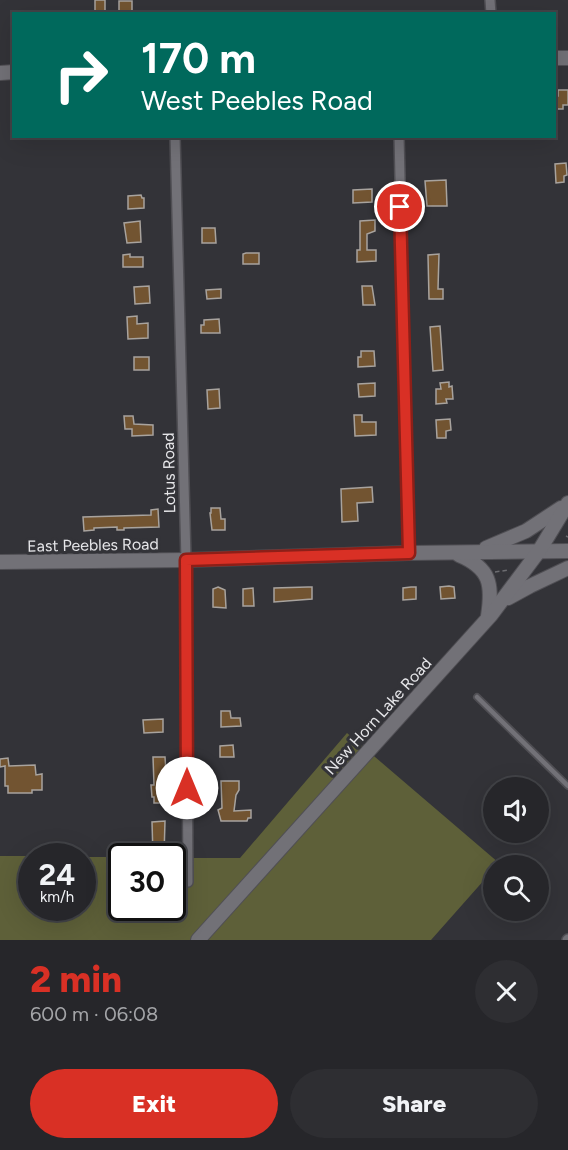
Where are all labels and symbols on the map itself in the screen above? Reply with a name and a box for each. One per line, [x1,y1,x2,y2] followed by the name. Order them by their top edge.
[374,181,425,232] pin
[159,432,179,514] street label: Lotus Road
[27,534,159,556] street label: East Peebles Road
[321,654,435,778] street label: New Horn Lake Road
[155,756,219,820] position arrow
[108,843,186,921] speed limit sign: 30

